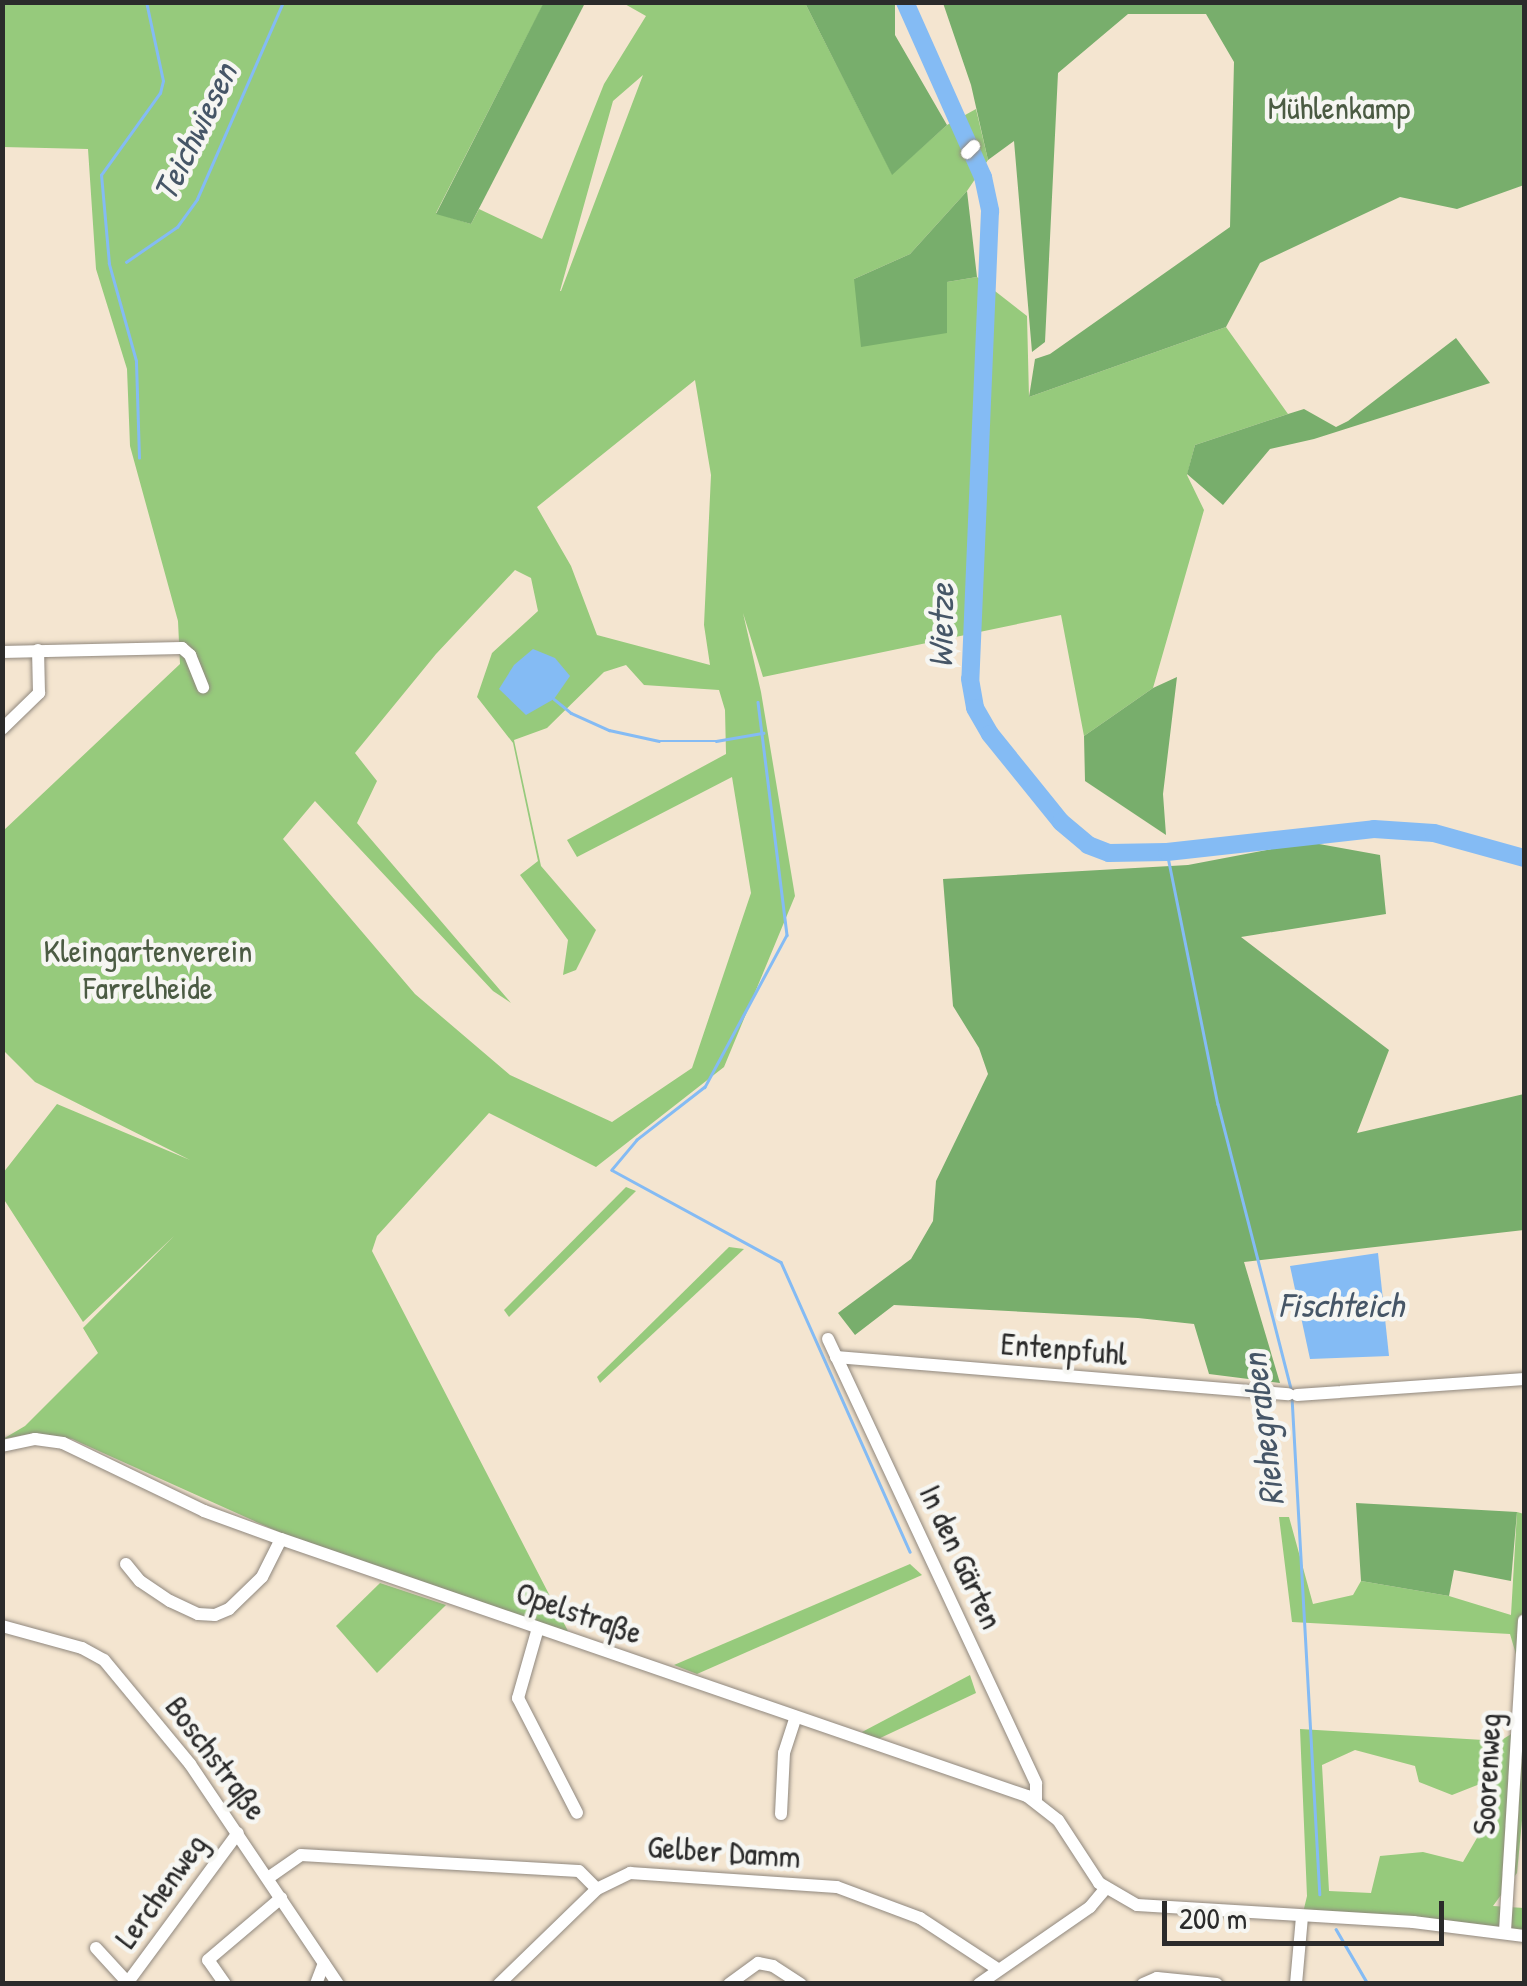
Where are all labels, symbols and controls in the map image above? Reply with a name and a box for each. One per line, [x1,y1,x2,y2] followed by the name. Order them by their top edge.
[144,56,246,208] water label: Teichwiesen
[1268,89,1410,127] park label: Mühlenkamp
[919,583,963,669] water label: Wietze
[43,933,253,1008] park label: Kleingartenverein Farrelheide
[1279,1284,1403,1326] water label: Fischteich
[999,1324,1129,1374] street label: Entenpfuhl
[1233,1351,1293,1509] water label: Riehegraben
[911,1479,1011,1635] street label: In den Gärten
[511,1574,647,1652] street label: Opelstraße
[157,1688,275,1828] street label: Boschstraße
[1465,1712,1509,1836] street label: Soorenweg
[107,1826,215,1956] street label: Lerchenweg
[646,1827,802,1877] street label: Gelber Damm
[1167,1881,1450,1943] scale bar
[1179,1898,1247,1938] text: 200 m

